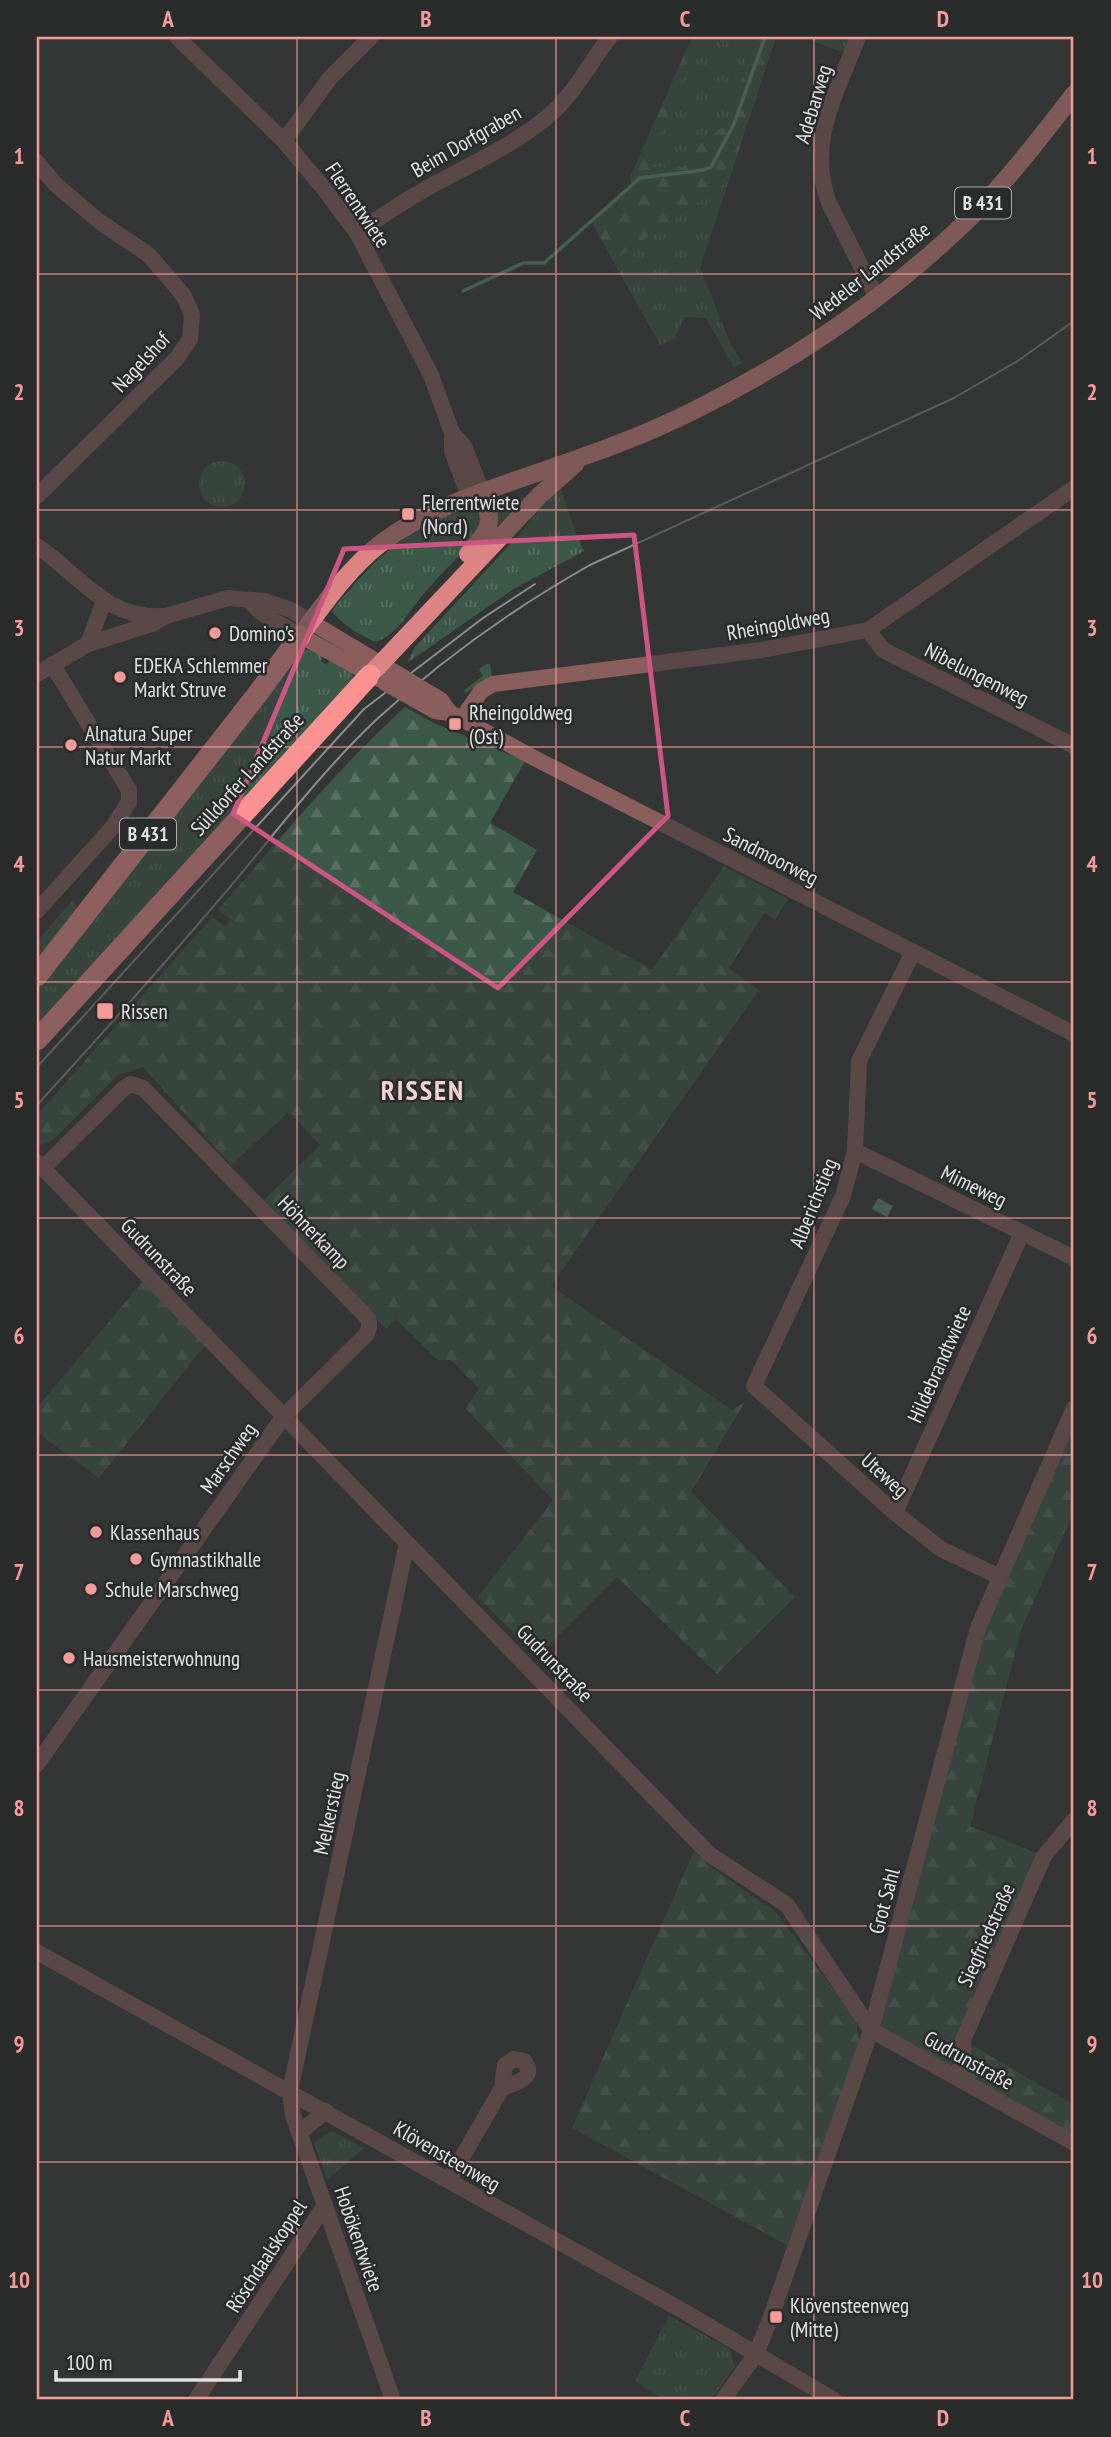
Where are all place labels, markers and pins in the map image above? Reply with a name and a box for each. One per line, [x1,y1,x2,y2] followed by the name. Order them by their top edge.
[422,489,519,540] place label: Flerrentwiete (Nord)
[400,506,416,522] marker: Flerrentwiete (Nord)
[229,620,294,647] place label: Domino's
[207,625,223,641] marker: Domino's
[134,652,268,703] place label: EDEKA Schlemmer Markt Struve
[112,669,128,685] marker: EDEKA Schlemmer Markt Struve
[469,699,573,750] place label: Rheingoldweg (Ost)
[447,716,463,732] marker: Rheingoldweg (Ost)
[85,720,193,771] place label: Alnatura Super Natur Markt
[63,737,79,753] marker: Alnatura Super Natur Markt
[121,998,168,1025] place label: Rissen
[95,1001,115,1021] marker: Rissen
[110,1519,200,1546] place label: Klassenhaus
[88,1524,104,1540] marker: Klassenhaus
[150,1546,261,1573] place label: Gymnastikhalle
[128,1551,144,1567] marker: Gymnastikhalle
[105,1576,239,1603] place label: Schule Marschweg
[83,1581,99,1597] marker: Schule Marschweg
[83,1645,240,1672] place label: Hausmeisterwohnung
[61,1650,77,1666] marker: Hausmeisterwohnung
[790,2292,909,2343] place label: Klövensteenweg (Mitte)
[768,2309,784,2325] marker: Klövensteenweg (Mitte)

